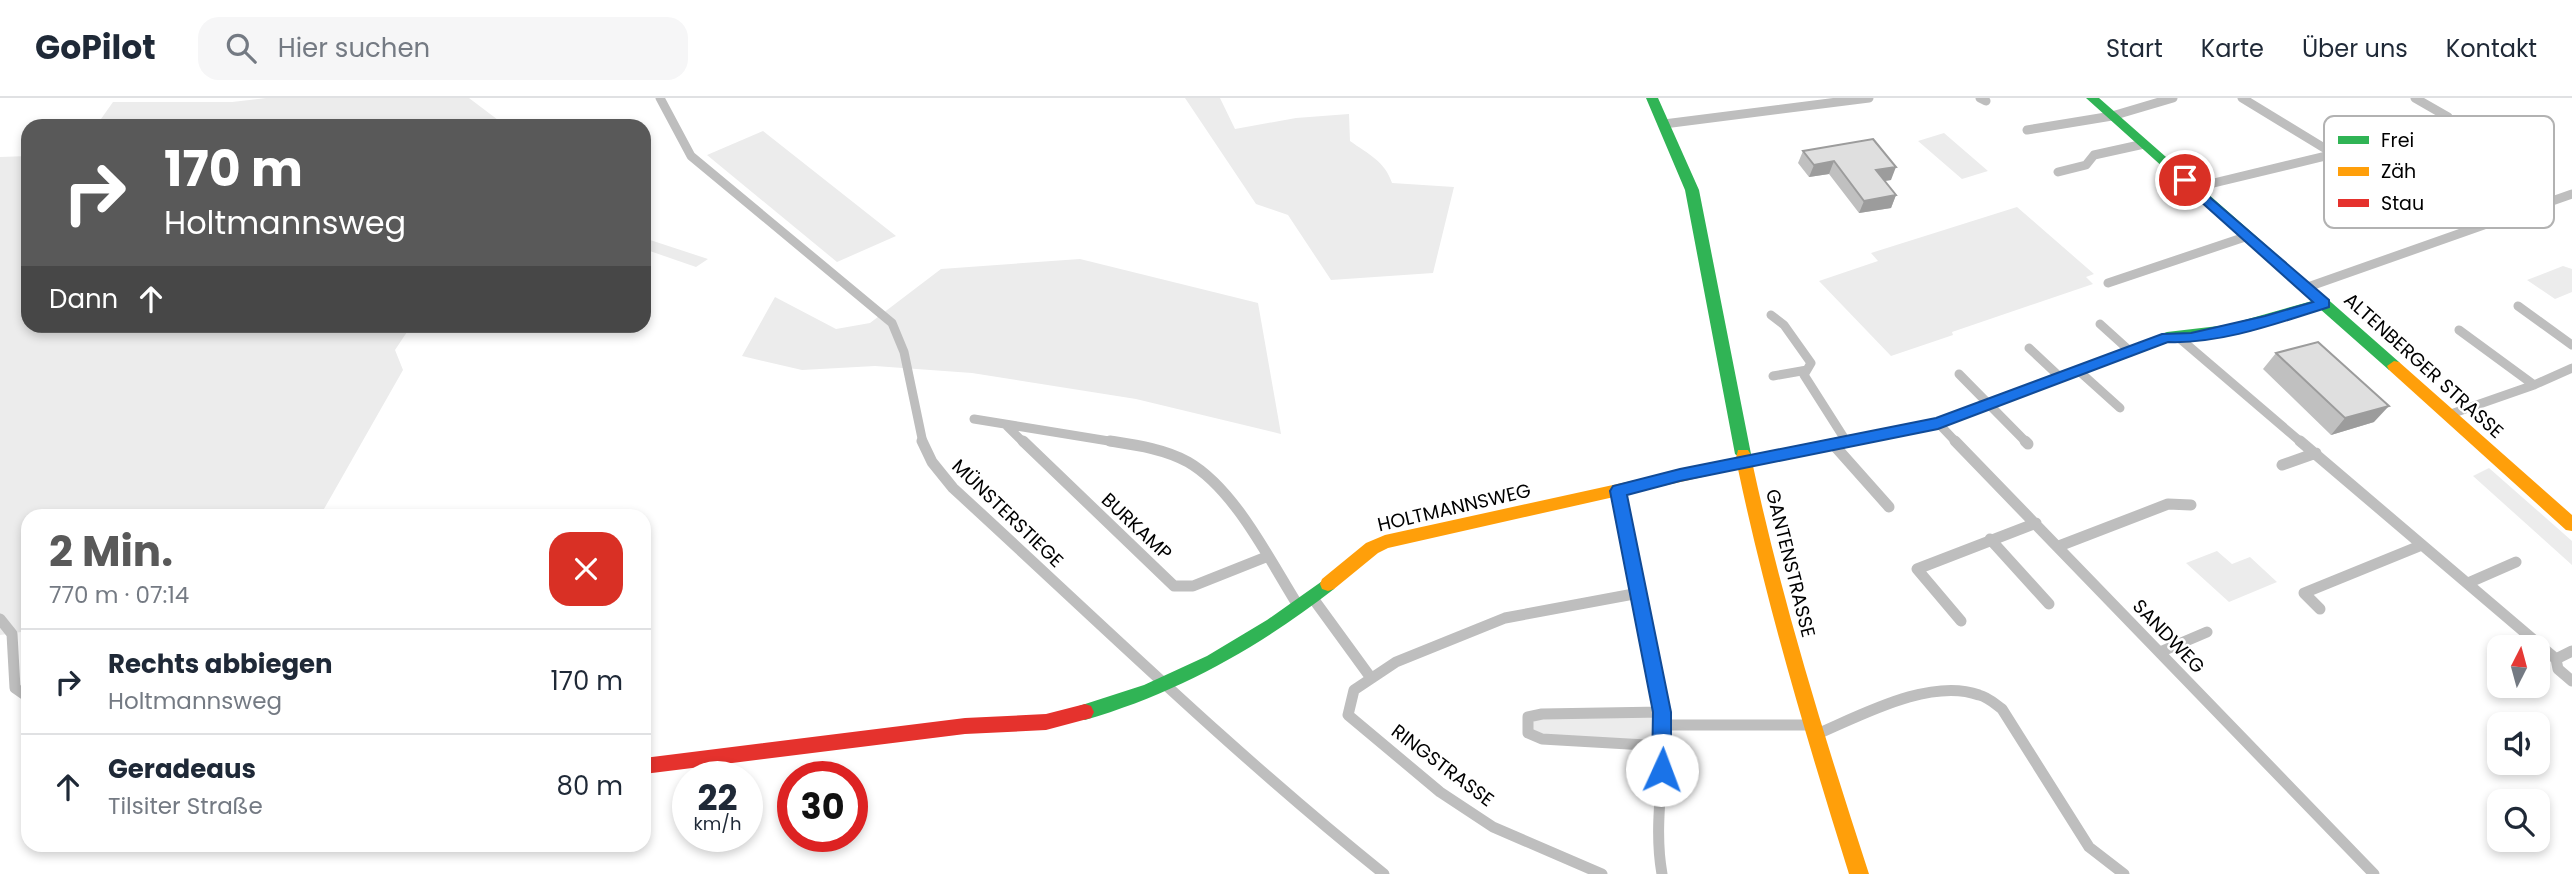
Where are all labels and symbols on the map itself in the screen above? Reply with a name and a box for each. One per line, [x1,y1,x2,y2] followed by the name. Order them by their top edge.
[2324,116,2554,228] legend
[2381,127,2414,154] text: Frei
[2155,150,2215,210] pin
[2381,158,2416,185] text: Zäh
[2381,190,2424,217] text: Stau
[2338,286,2509,444] street label: ALTENBERGER STRASSE
[946,453,1069,574] street label: MÜNSTERSTIEGE
[1375,477,1533,538] street label: HOLTMANNSWEG
[1759,486,1822,640] street label: GANTENSTRASSE
[1095,487,1178,566] street label: BURKAMP
[2126,593,2211,679] street label: SANDWEG
[2487,635,2550,698] north arrow
[1386,718,1500,813] street label: RINGSTRASSE
[1625,733,1699,807] position arrow
[777,761,868,852] speed limit sign: 30

